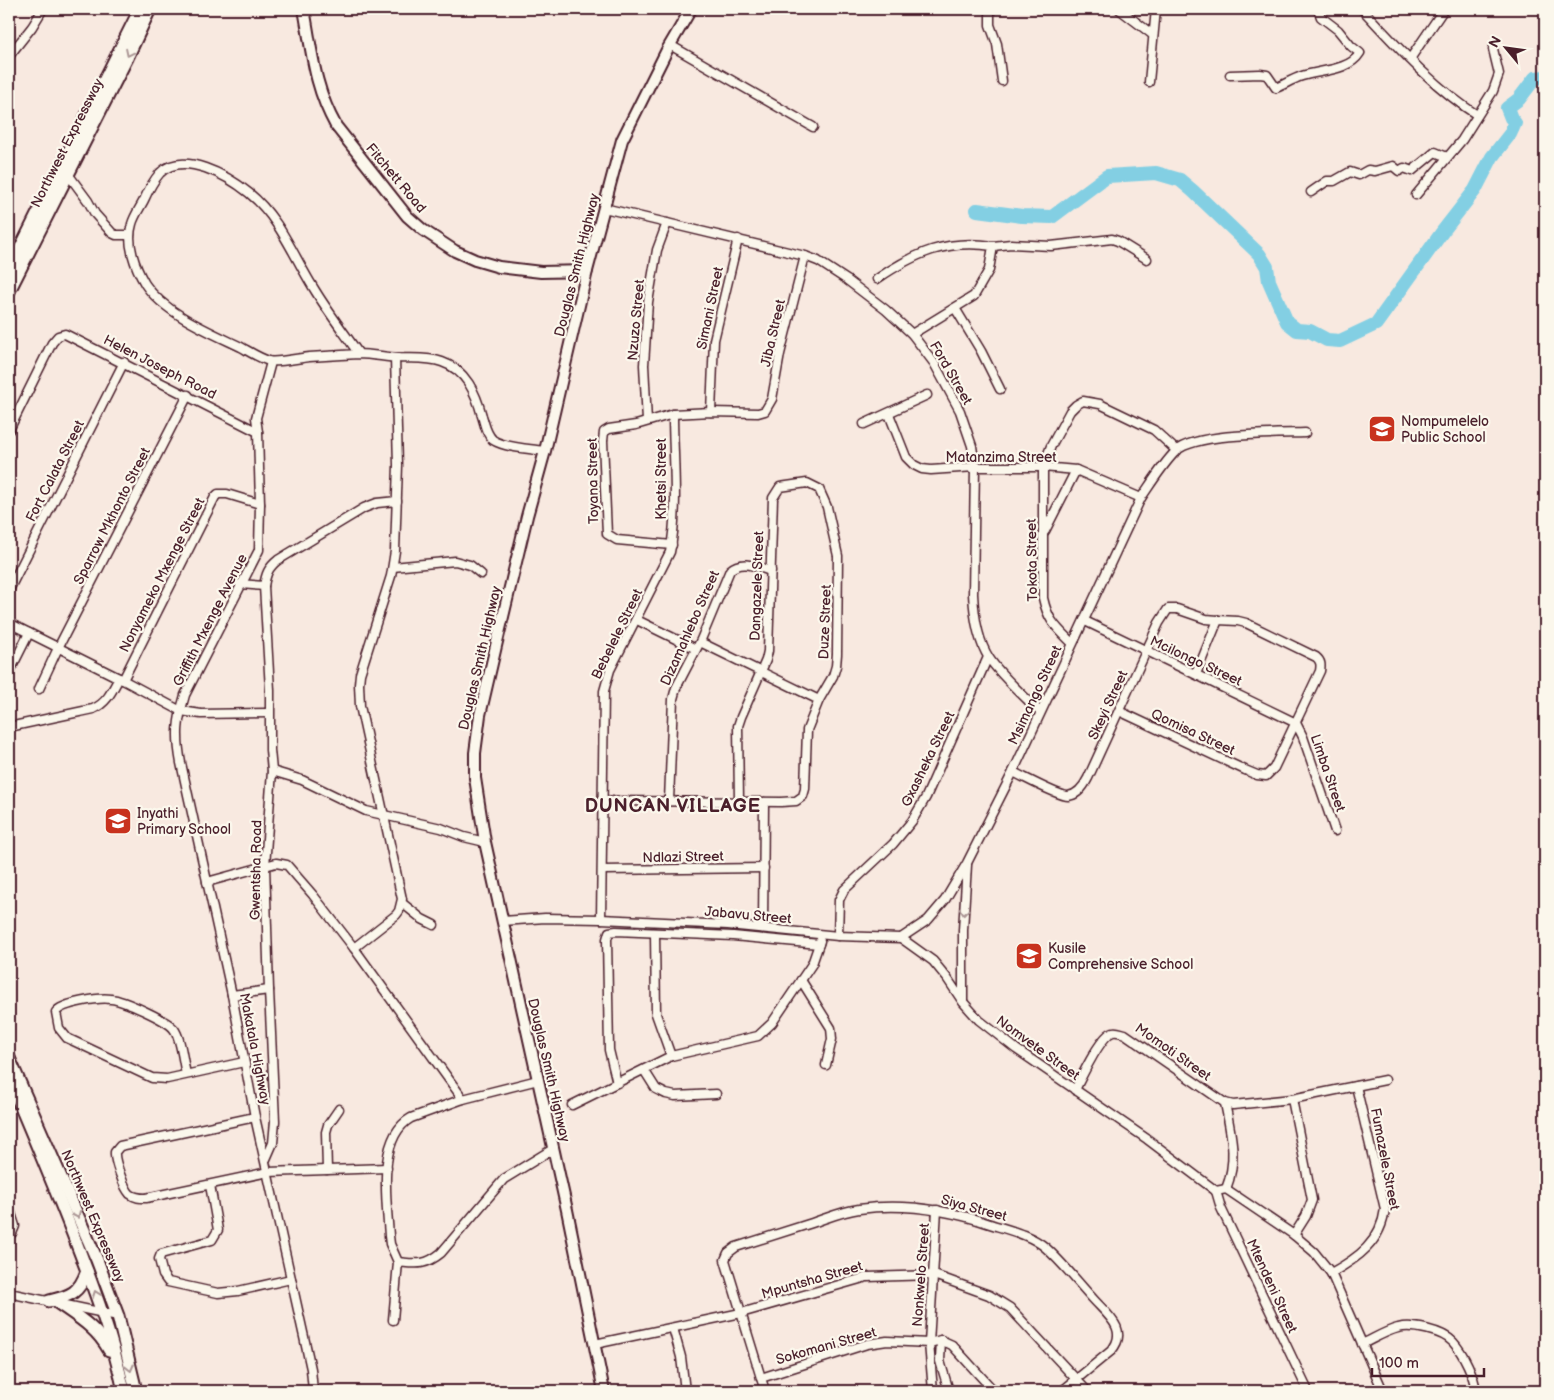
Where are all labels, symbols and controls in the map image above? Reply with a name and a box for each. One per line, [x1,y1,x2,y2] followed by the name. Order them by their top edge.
[1482,22,1532,72] north arrow
[1485,33,1505,51] text: N
[125,48,136,57] one-way arrow
[27,75,107,210] street label: Northwest Expressway
[362,140,430,216] street label: Fitchett Road
[551,191,603,338] street label: Douglas Smith Highway
[693,264,727,351] street label: Simani Street
[624,278,648,361] street label: Nzuzo Street
[757,297,789,368] street label: Jiba Street
[101,331,219,403] street label: Helen Joseph Road
[926,338,976,408] street label: Ford Street
[1401,413,1489,446] place label: Nompumelelo Public School
[1367,414,1397,444] school or university icon: Nompumelelo Public School
[22,417,88,525] street label: Fort Calata Street
[584,437,602,524] street label: Toyana Street
[653,438,670,520] street label: Khetsi Street
[70,444,154,587] street label: Sparrow Mkhonto Street
[945,449,1057,466] street label: Matanzima Street
[116,494,209,655] street label: Nonyameko Mxenge Street
[1023,518,1041,602] street label: Tokota Street
[747,530,767,641] street label: Dangazele Street
[169,551,251,689] street label: Griffith Mxenge Avenue
[657,567,723,688] street label: Dizamahlebo Street
[455,584,505,732] street label: Douglas Smith Highway
[815,584,835,660] street label: Duze Street
[588,585,647,682] street label: Bebelele Street
[1147,632,1245,690] street label: Mcilongo Street
[1005,642,1066,747] street label: Msimango Street
[1084,667,1132,742] street label: Skeyi Street
[1148,705,1238,759] street label: Qomisa Street
[898,708,959,809] street label: Gxasheka Street
[1307,732,1349,815] street label: Limba Street
[585,795,761,818] district label: DUNCAN VILLAGE
[137,805,231,838] place label: Inyathi Primary School
[103,806,133,836] school or university icon: Inyathi Primary School
[247,820,265,920] street label: Gwentsha Road
[642,848,725,866] street label: Ndlazi Street
[704,903,793,927] street label: Jabavu Street
[959,908,970,916] one-way arrow
[1048,940,1193,973] place label: Kusile Comprehensive School
[1014,941,1044,971] school or university icon: Kusile Comprehensive School
[236,991,274,1107] street label: Makatala Highway
[524,996,574,1144] street label: Douglas Smith Highway
[993,1012,1084,1084] street label: Nomvete Street
[1132,1020,1215,1085] street label: Momoti Street
[1367,1107,1403,1212] street label: Fumazele Street
[57,1147,129,1286] street label: Northwest Expressway
[939,1191,1010,1225] street label: Siya Street
[70,1210,81,1219] one-way arrow
[909,1222,933,1327] street label: Nonkwelo Street
[1243,1236,1301,1336] street label: Mtendeni Street
[759,1257,865,1303] street label: Mpuntsha Street
[92,1290,102,1299] one-way arrow
[774,1323,879,1368] street label: Sokomani Street
[1372,1345,1484,1377] scale bar
[1379,1354,1419,1373] text: 100 m
[125,1363,135,1371] one-way arrow

